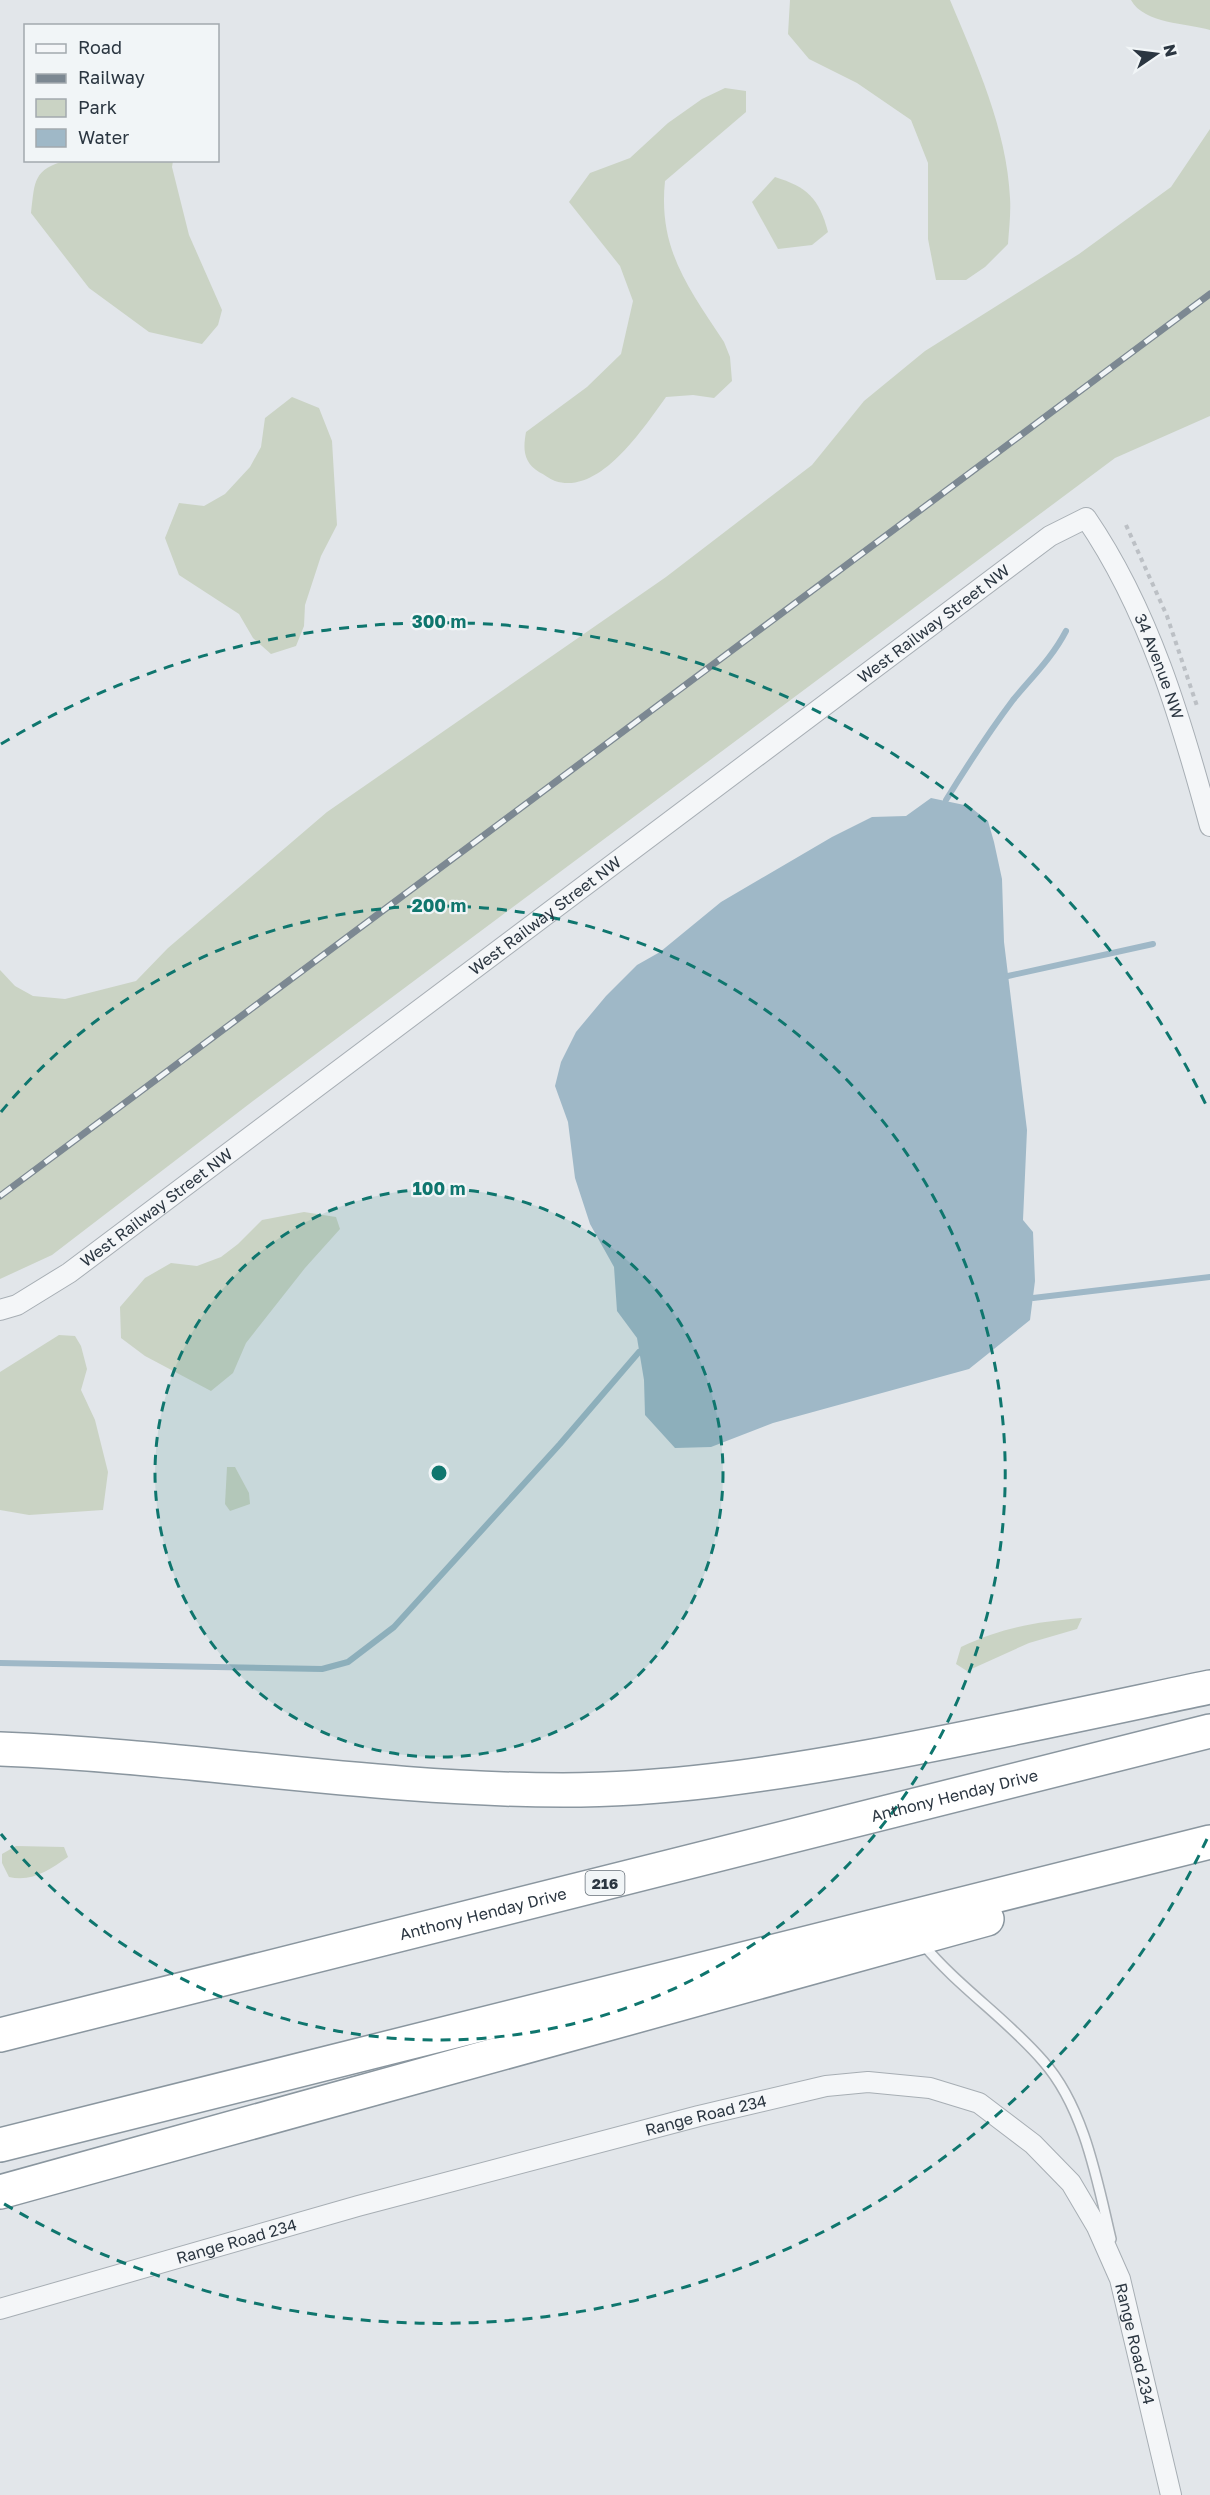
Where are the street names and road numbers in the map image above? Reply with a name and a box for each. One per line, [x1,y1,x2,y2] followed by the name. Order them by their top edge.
[853,560,1014,687] street label: West Railway Street NW
[1130,610,1188,722] street label: 34 Avenue NW
[465,852,625,979] street label: West Railway Street NW
[76,1144,236,1271] street label: West Railway Street NW
[869,1765,1040,1826] street label: Anthony Henday Drive
[586,1871,624,1895] road number: 216
[397,1883,569,1944] street label: Anthony Henday Drive
[643,2090,768,2140] street label: Range Road 234
[174,2214,299,2268] street label: Range Road 234
[1111,2281,1159,2406] street label: Range Road 234

